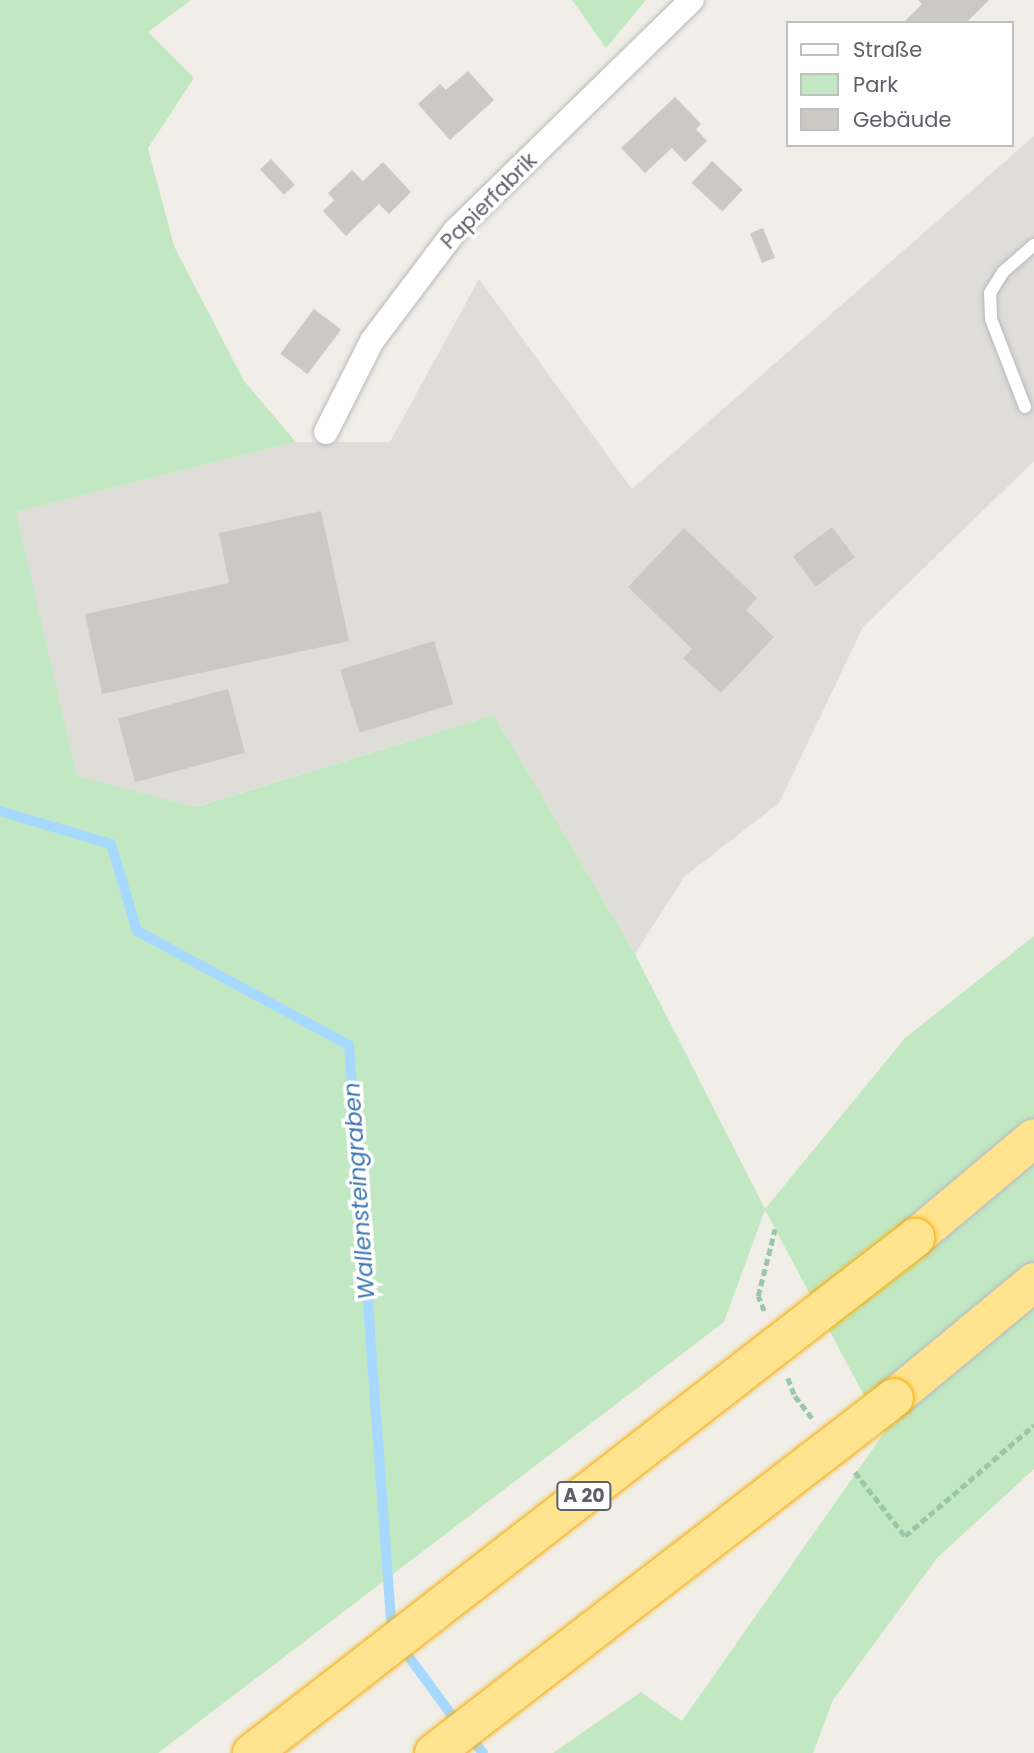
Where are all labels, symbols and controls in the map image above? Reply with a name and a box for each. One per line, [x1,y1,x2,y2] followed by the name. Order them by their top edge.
[786,21,1013,147] legend
[853,35,922,64] text: Straße
[853,70,898,99] text: Park
[853,105,951,134] text: Gebäude
[436,148,542,254] street label: Papierfabrik
[338,1082,380,1300] water label: Wallensteingraben
[556,1480,612,1512] road number: A 20

